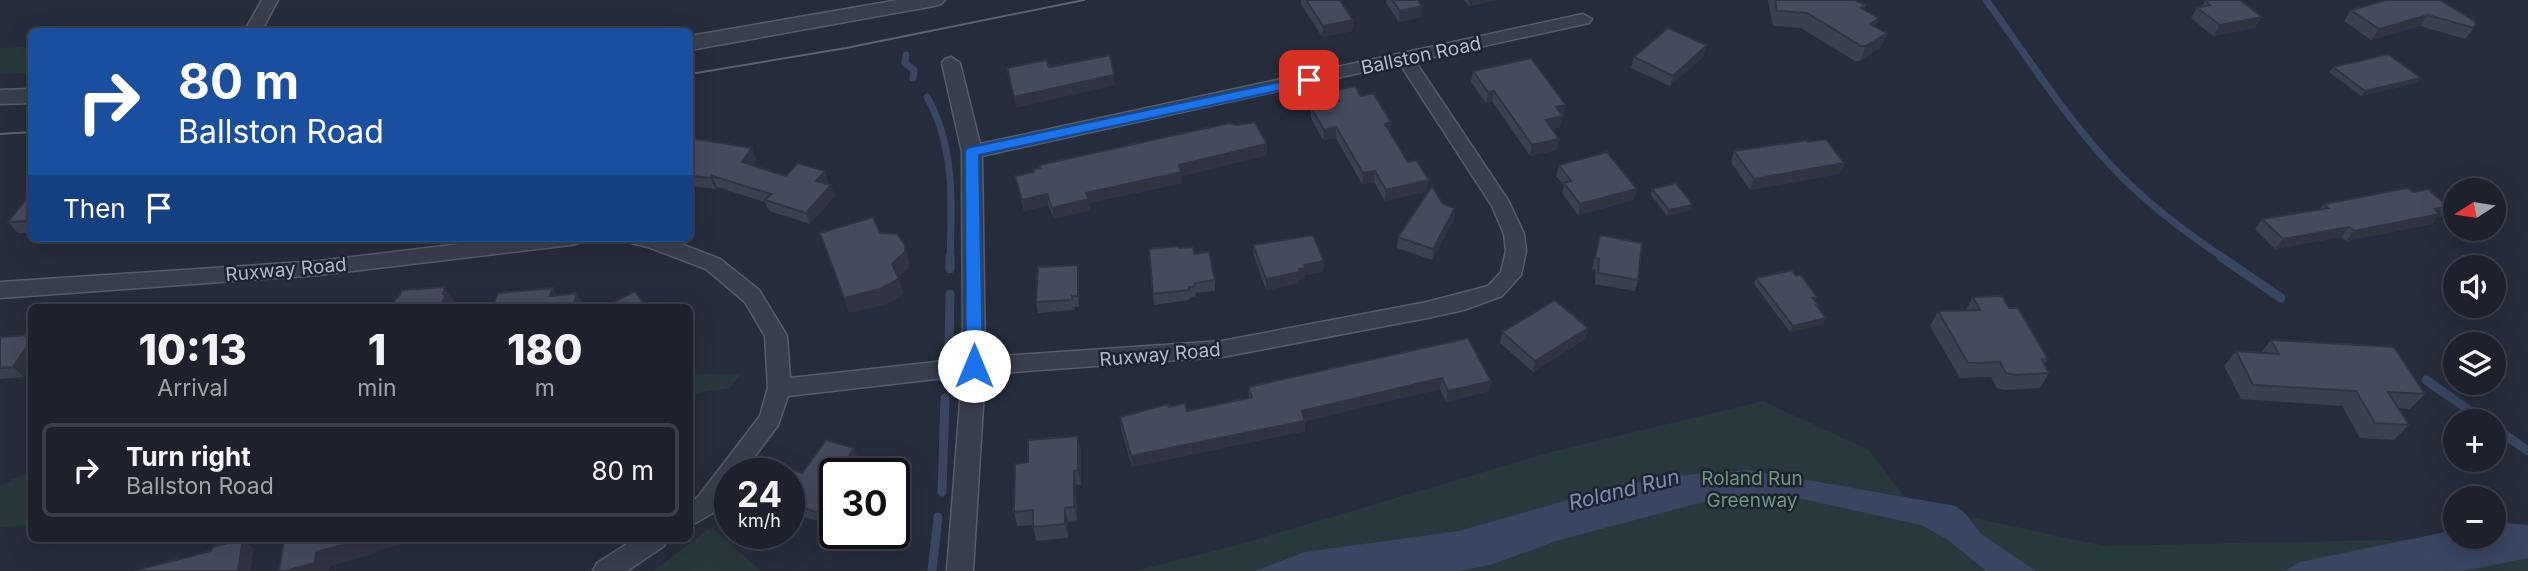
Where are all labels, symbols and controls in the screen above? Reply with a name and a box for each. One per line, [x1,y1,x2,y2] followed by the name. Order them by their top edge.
[1359,32,1483,79] street label: Ballston Road
[1279,50,1339,110] pin
[178,52,299,111] text: 80 m
[63,56,154,147] icon: right
[1290,61,1328,99] icon: arrive
[178,112,384,151] text: Ballston Road
[2443,178,2506,242] north arrow
[2443,178,2506,549] map controls
[140,189,178,227] icon: arrive
[63,193,126,224] text: Then
[224,253,348,286] street label: Ruxway Road
[2443,255,2506,318] button: sound
[138,324,247,375] text: 10:13
[368,324,386,375] text: 1
[507,324,583,375] text: 180
[937,329,1011,403] position arrow
[2443,332,2506,395] button: layers
[1098,338,1222,371] street label: Ruxway Road
[157,374,228,402] text: Arrival
[357,374,397,402] text: min
[535,374,555,402] text: m
[2443,409,2506,472] button: +
[126,441,251,472] text: Turn right
[67,451,105,489] icon: right
[591,455,654,486] text: 80 m
[819,458,910,549] speed limit sign: 30
[1566,464,1682,515] water label: Roland Run
[1701,467,1803,512] park label: Roland Run Greenway
[126,472,274,500] text: Ballston Road
[737,473,782,515] text: 24
[2443,486,2506,549] button: −
[738,510,781,531] text: km/h

